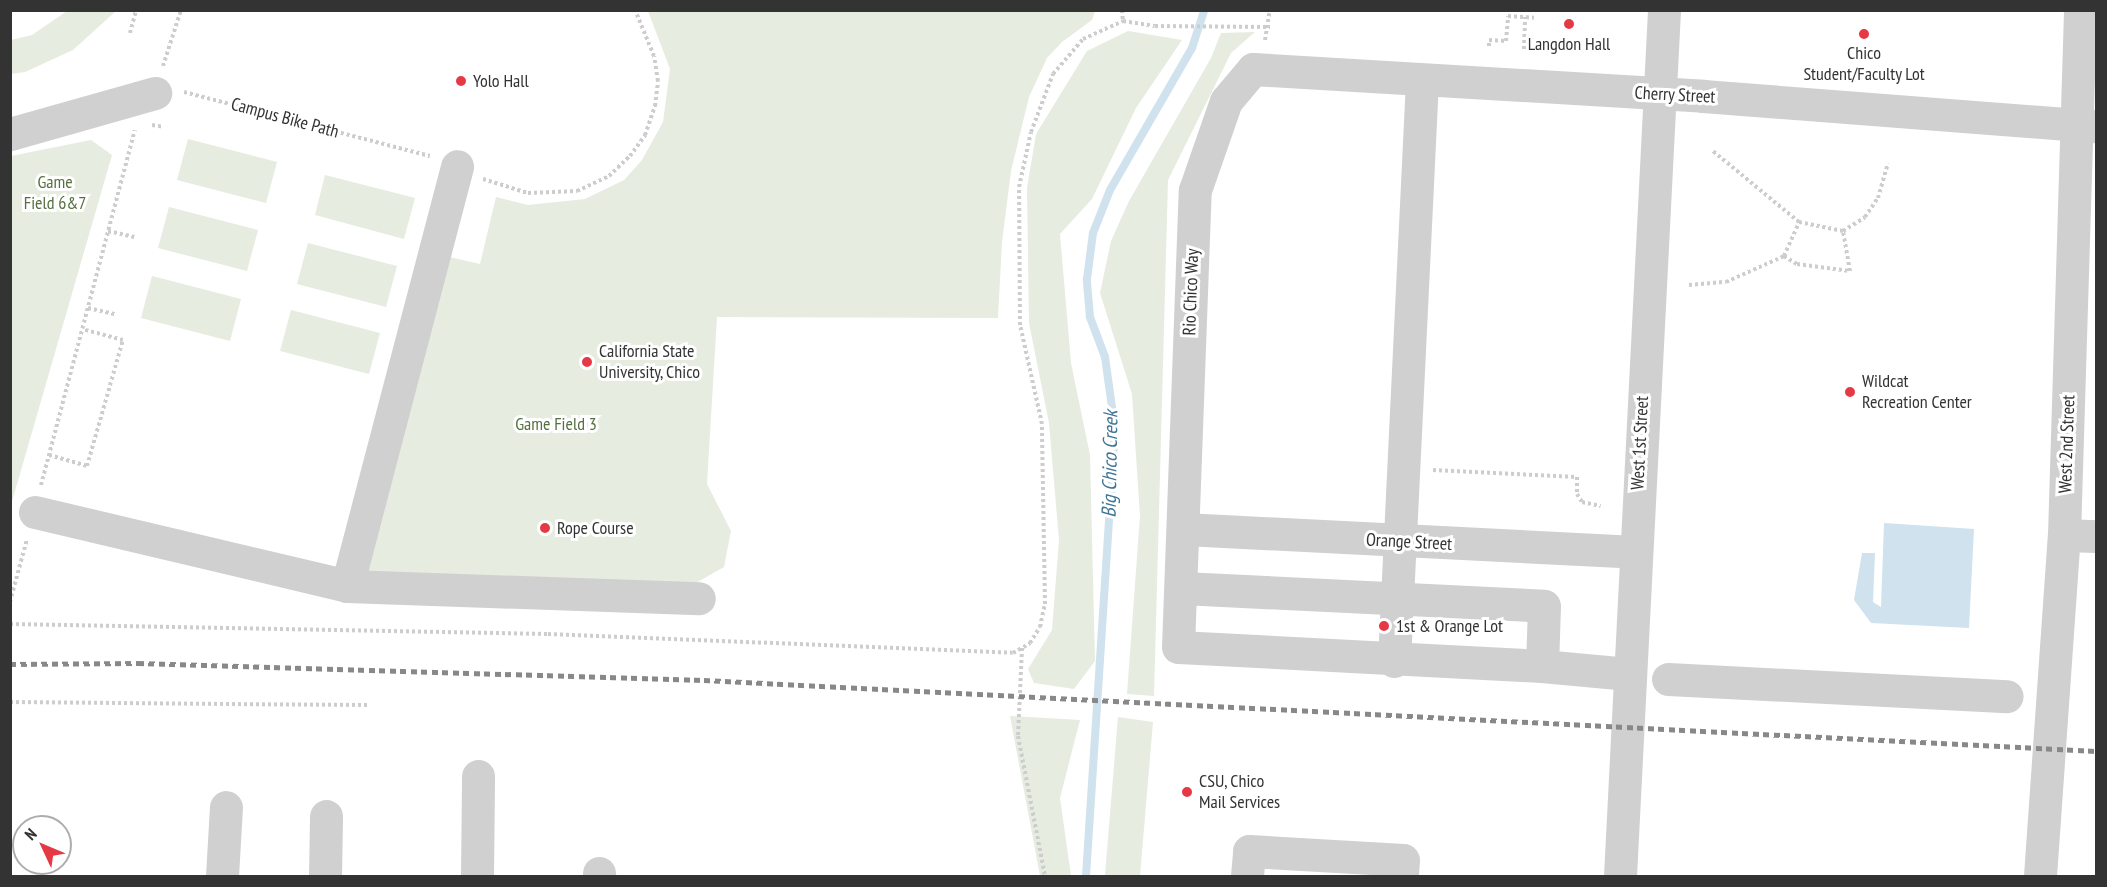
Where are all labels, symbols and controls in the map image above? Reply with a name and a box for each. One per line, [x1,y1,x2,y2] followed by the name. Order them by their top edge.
[1562,17,1576,31] marker: Langdon Hall
[1857,27,1871,41] marker: Chico Student/Faculty Lot
[1528,33,1610,55] place label: Langdon Hall
[1803,43,1925,86] place label: Chico Student/Faculty Lot
[473,70,529,92] place label: Yolo Hall
[454,74,468,88] marker: Yolo Hall
[1634,82,1716,108] street label: Cherry Street
[229,93,341,143] street label: Campus Bike Path
[24,172,86,214] park label: Game Field 6&7
[1179,248,1203,336] street label: Rio Chico Way
[599,341,701,384] place label: California State University, Chico
[580,355,594,369] marker: California State University, Chico
[1862,371,1972,413] place label: Wildcat Recreation Center
[1843,385,1857,399] marker: Wildcat Recreation Center
[2054,394,2080,494] street label: West 2nd Street
[1627,396,1653,490] street label: West 1st Street
[1097,410,1123,518] water label: Big Chico Creek
[515,413,597,435] park label: Game Field 3
[557,517,634,539] place label: Rope Course
[538,521,552,535] marker: Rope Course
[1365,529,1453,555] street label: Orange Street
[1396,615,1503,637] place label: 1st & Orange Lot
[1377,619,1391,633] marker: 1st & Orange Lot
[1199,771,1280,814] place label: CSU, Chico Mail Services
[1180,785,1194,799] marker: CSU, Chico Mail Services
[12,815,72,875] north arrow
[20,824,41,844] text: N

